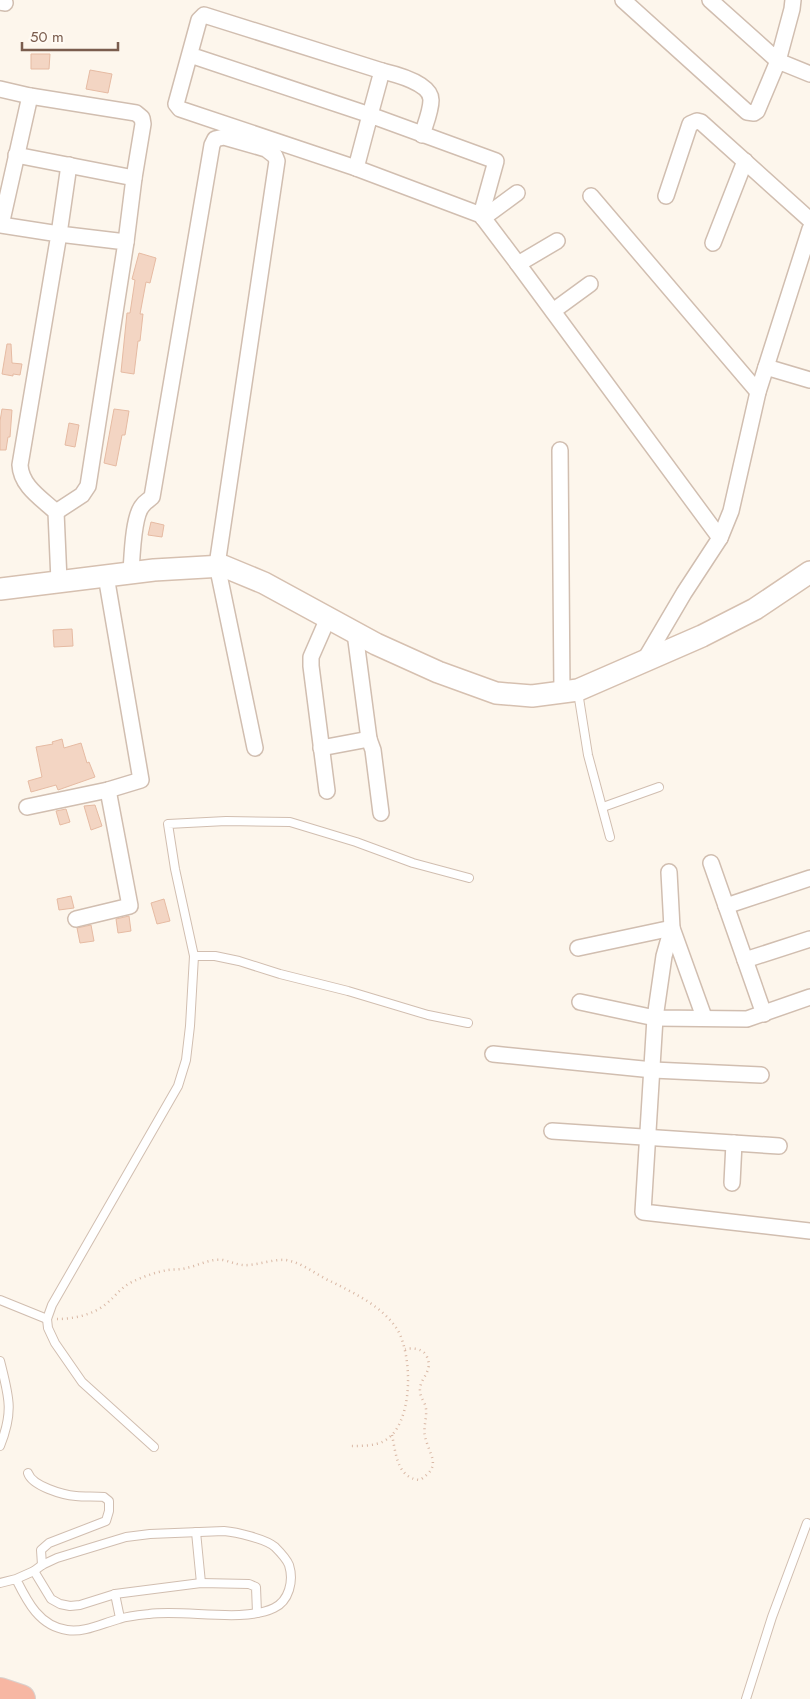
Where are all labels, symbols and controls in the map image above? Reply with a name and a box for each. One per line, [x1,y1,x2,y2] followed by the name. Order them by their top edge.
[22,20,119,52] scale bar
[30,26,64,48] text: 50 m

